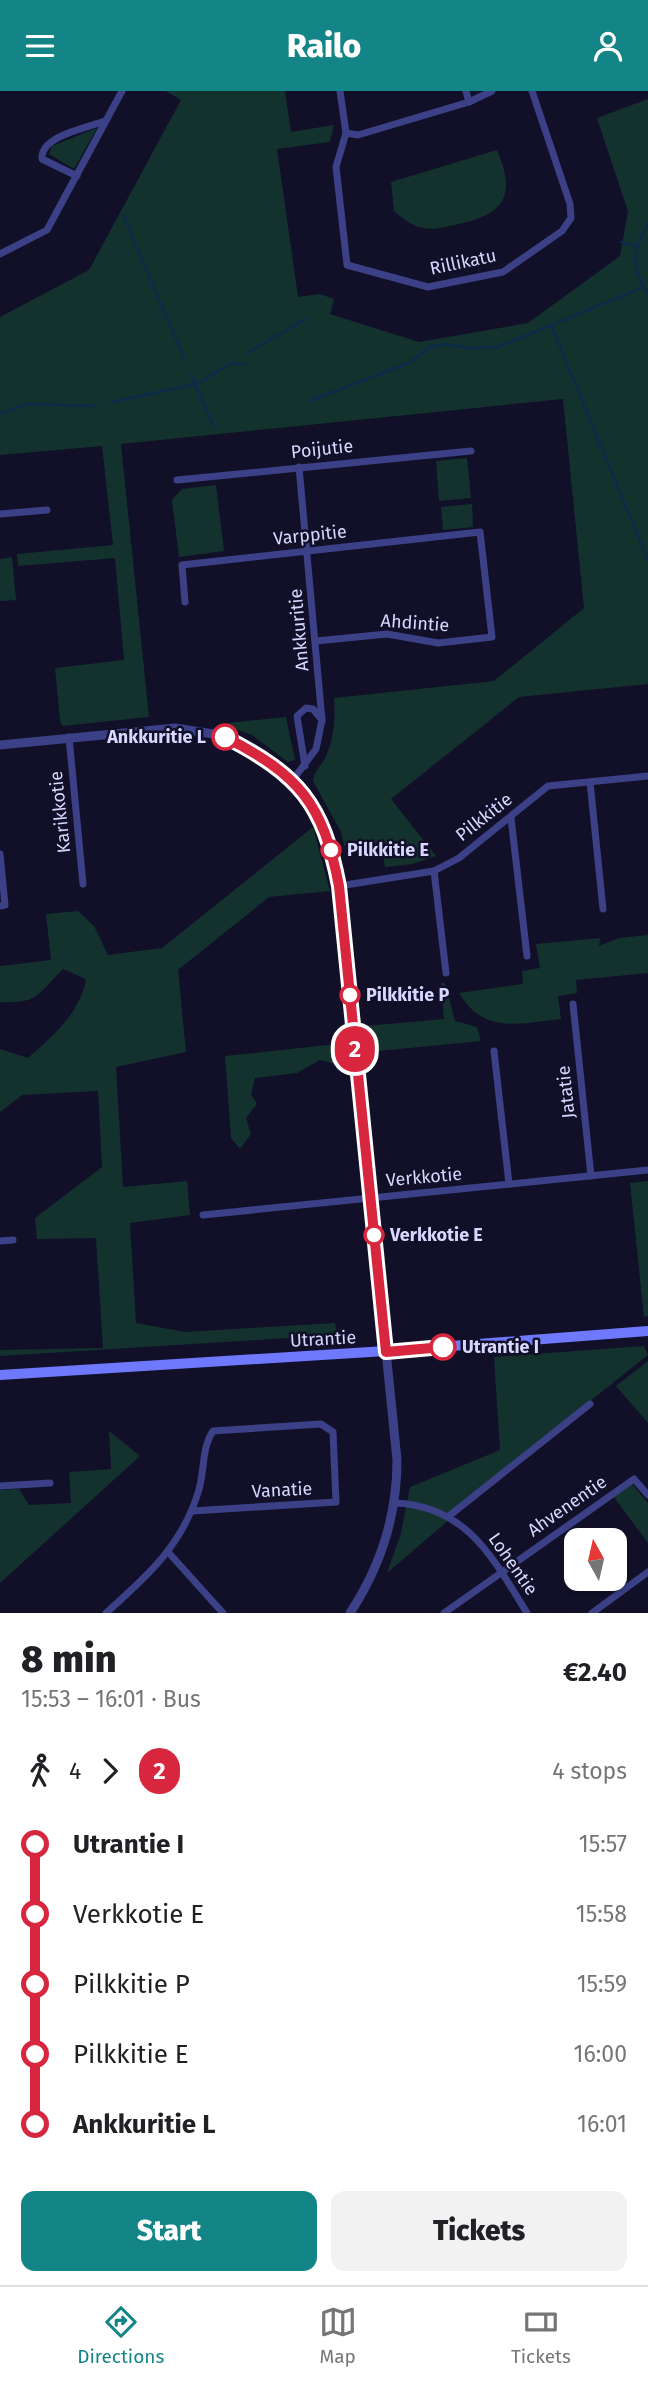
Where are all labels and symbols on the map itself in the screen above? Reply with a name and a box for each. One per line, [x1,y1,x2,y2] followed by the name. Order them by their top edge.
[428,244,498,280] street label: Rillikatu
[290,435,354,463] street label: Poijutie
[272,520,348,550] street label: Varppitie
[284,588,314,672] street label: Ankkuritie
[380,610,450,636] street label: Ahdintie
[212,724,238,750] marker: Ankkuritie L
[106,726,206,748] place label: Ankkuritie L
[45,770,75,854] street label: Karikkotie
[451,788,517,846] street label: Pilkkitie
[347,839,429,861] place label: Pilkkitie E
[321,840,341,860] marker: Pilkkitie E
[366,984,449,1006] place label: Pilkkitie P
[340,985,360,1005] marker: Pilkkitie P
[332,1026,378,1072] line badge: 2
[552,1065,580,1119] street label: Jatatie
[385,1163,463,1191] street label: Verkkotie
[389,1224,483,1246] place label: Verkkotie E
[364,1225,384,1245] marker: Verkkotie E
[289,1326,357,1352] street label: Utrantie
[430,1334,456,1360] marker: Utrantie I
[462,1336,539,1358] place label: Utrantie I
[523,1471,611,1541] street label: Ahvenentie
[251,1477,313,1503] street label: Vanatie
[484,1528,542,1600] street label: Lohentie
[564,1528,626,1591] north arrow

